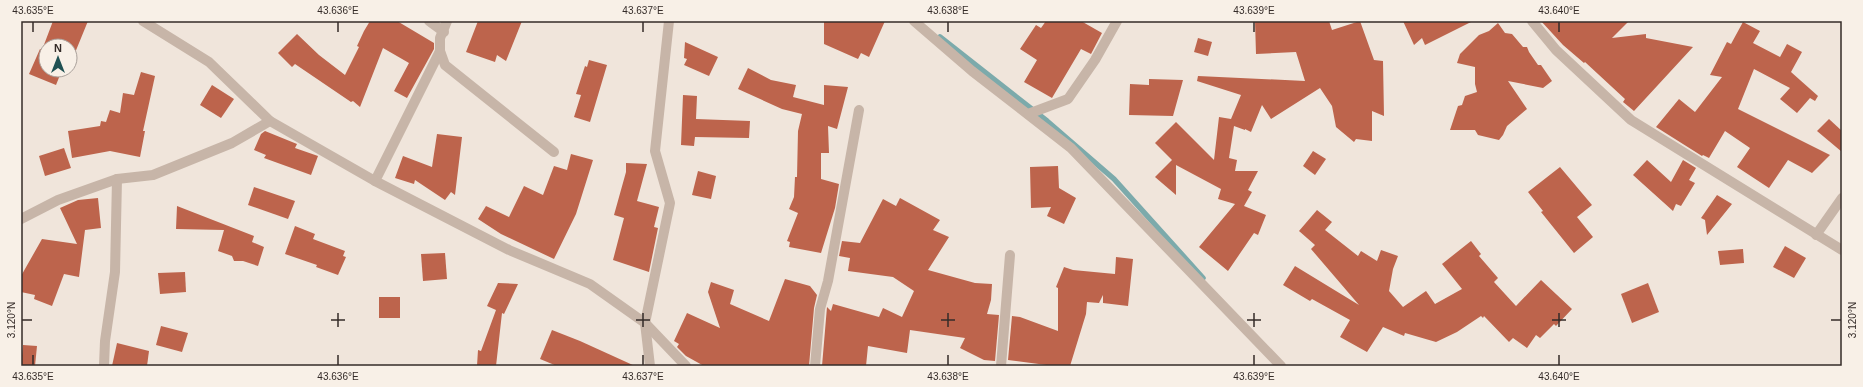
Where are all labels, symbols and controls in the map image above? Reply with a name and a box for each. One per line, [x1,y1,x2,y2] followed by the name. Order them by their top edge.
[12,5,54,16] text: 43.635°E
[317,5,359,16] text: 43.636°E
[622,5,664,16] text: 43.637°E
[927,5,969,16] text: 43.638°E
[1233,5,1275,16] text: 43.639°E
[1538,5,1580,16] text: 43.640°E
[38,38,78,78] north arrow
[54,42,62,54] text: N
[6,302,17,338] text: 3.120°N
[1847,302,1858,338] text: 3.120°N
[12,371,54,382] text: 43.635°E
[317,371,359,382] text: 43.636°E
[622,371,664,382] text: 43.637°E
[927,371,969,382] text: 43.638°E
[1233,371,1275,382] text: 43.639°E
[1538,371,1580,382] text: 43.640°E

